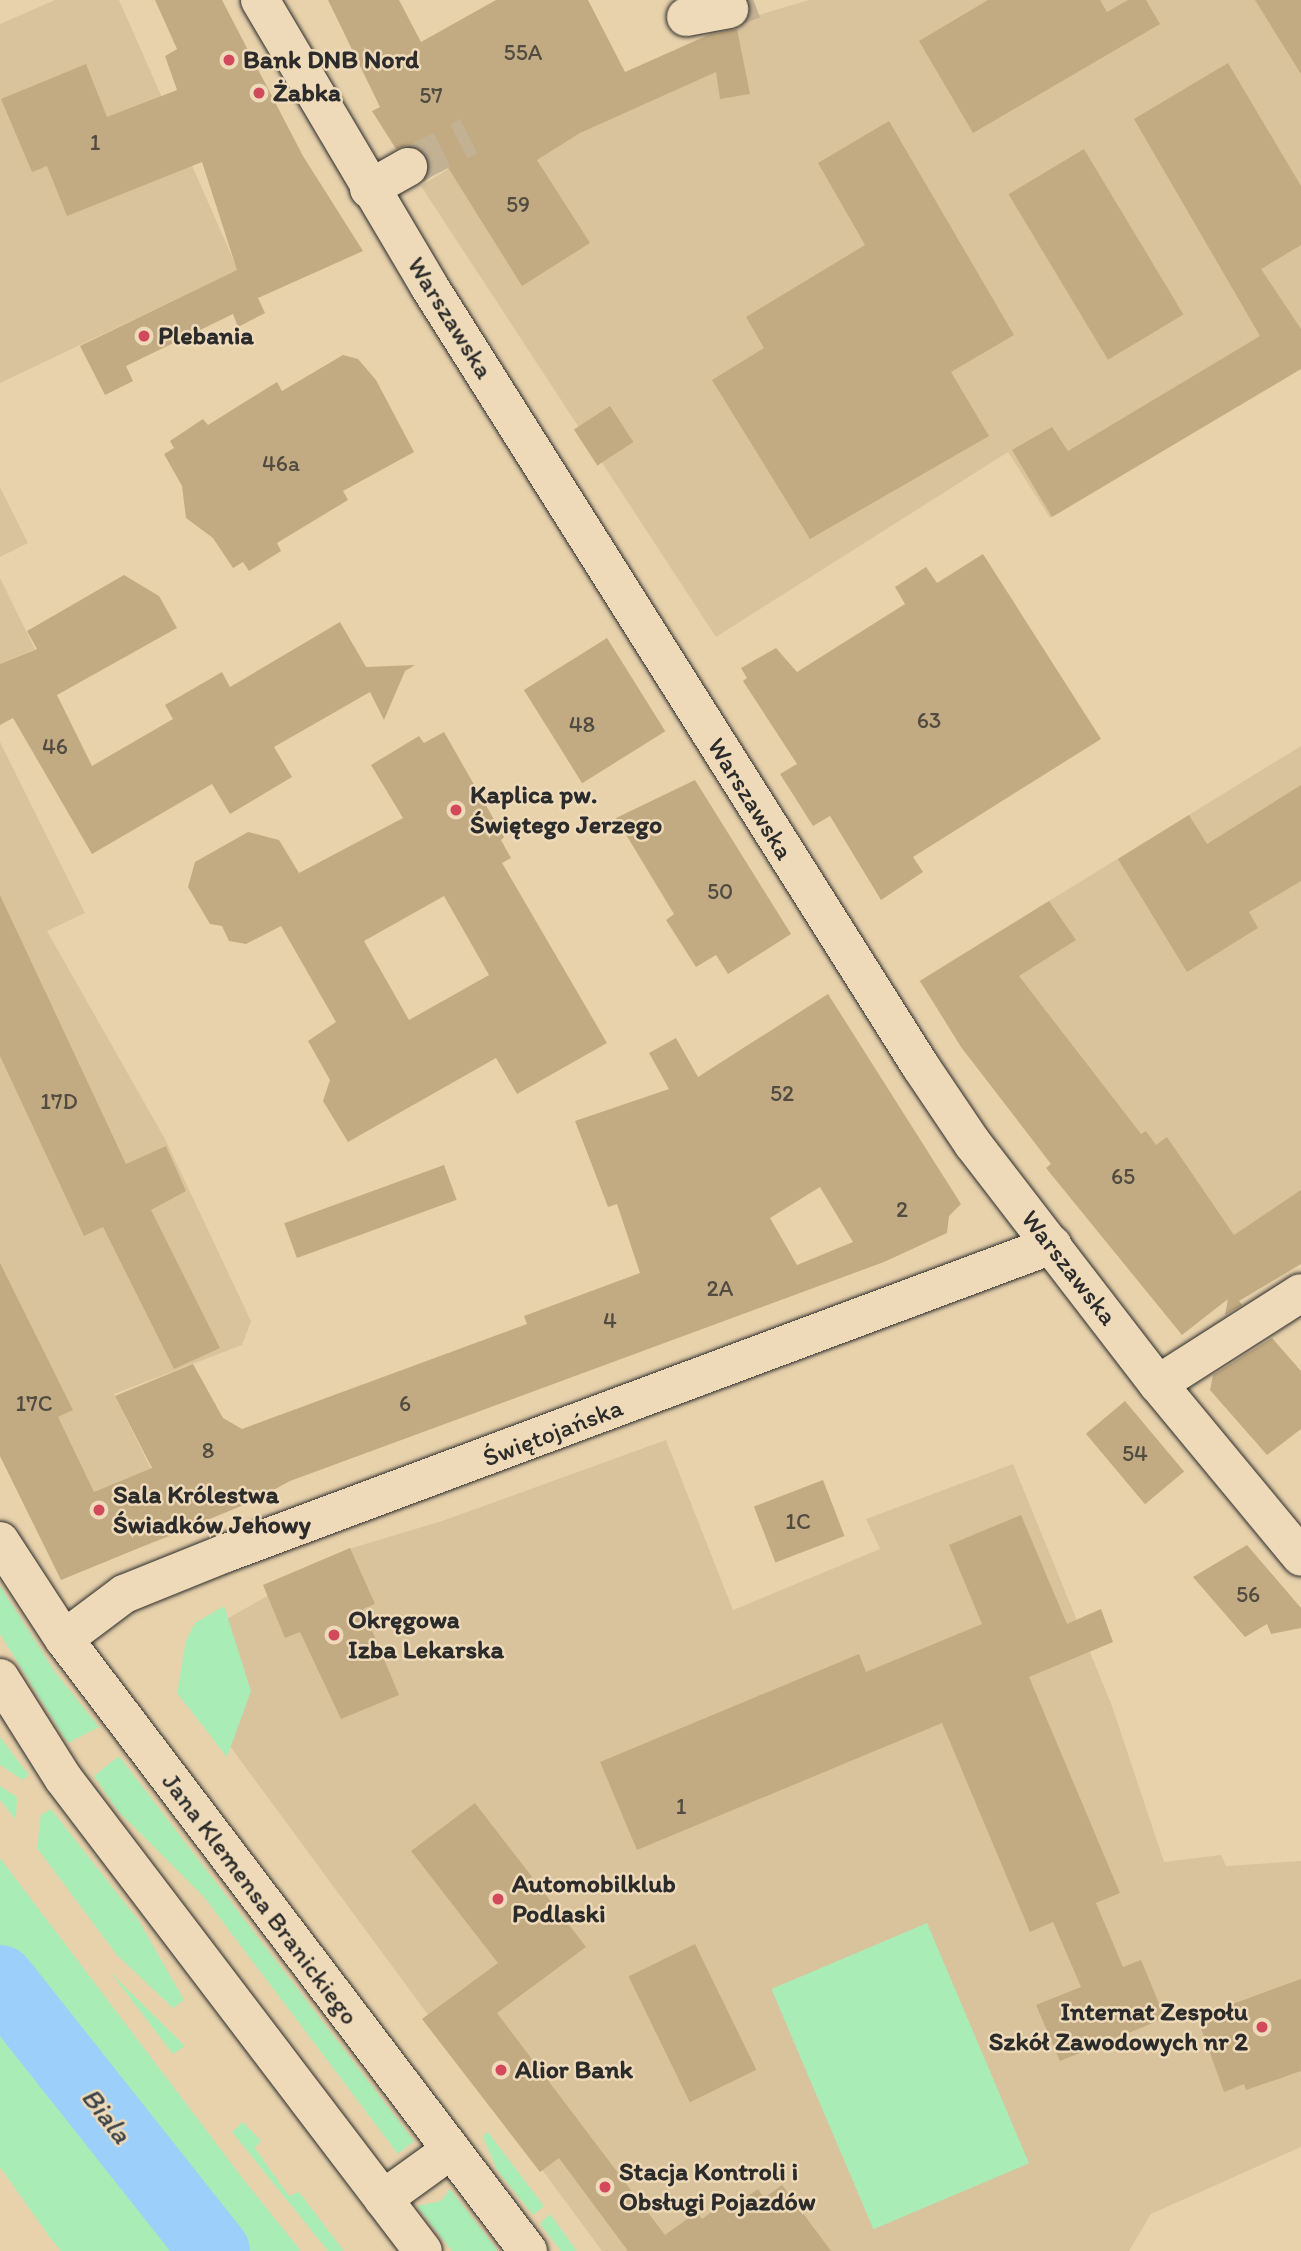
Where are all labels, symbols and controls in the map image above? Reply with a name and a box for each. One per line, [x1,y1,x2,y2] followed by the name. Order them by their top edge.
[504,38,542,66] house number: 55A
[243,44,420,76] place label: Bank DNB Nord
[221,52,237,68] marker: Bank DNB Nord
[273,77,341,109] place label: Żabka
[419,81,443,109] house number: 57
[251,85,267,101] marker: Żabka
[90,128,100,156] house number: 1
[506,190,530,218] house number: 59
[400,251,500,385] street label: Warszawska
[158,320,254,352] place label: Plebania
[136,328,152,344] marker: Plebania
[262,449,300,477] house number: 46a
[917,706,941,734] house number: 63
[569,710,595,738] house number: 48
[42,732,68,760] house number: 46
[700,732,800,866] street label: Warszawska
[470,779,662,840] place label: Kaplica pw. Świętego Jerzego
[448,802,464,818] marker: Kaplica pw. Świętego Jerzego
[707,877,733,905] house number: 50
[770,1079,794,1107] house number: 52
[40,1087,78,1115] house number: 17D
[1111,1162,1135,1190] house number: 65
[896,1195,908,1223] house number: 2
[1014,1204,1124,1332] street label: Warszawska
[707,1274,733,1302] house number: 2A
[603,1306,617,1334] house number: 4
[16,1389,52,1417] house number: 17C
[399,1389,411,1417] house number: 6
[479,1392,627,1474] street label: Świętojańska
[202,1436,214,1464] house number: 8
[1122,1439,1148,1467] house number: 54
[113,1479,311,1540] place label: Sala Królestwa Świadków Jehowy
[91,1502,107,1518] marker: Sala Królestwa Świadków Jehowy
[785,1507,811,1535] house number: 1C
[1236,1580,1260,1608] house number: 56
[348,1604,503,1666] place label: Okręgowa Izba Lekarska
[326,1627,342,1643] marker: Okręgowa Izba Lekarska
[155,1767,365,2031] street label: Jana Klemensa Branickiego
[676,1792,686,1820] house number: 1
[512,1868,676,1930] place label: Automobilklub Podlaski
[490,1891,506,1907] marker: Automobilklub Podlaski
[990,1996,1248,2058] place label: Internat Zespołu Szkół Zawodowych nr 2
[1254,2019,1270,2035] marker: Internat Zespołu Szkół Zawodowych nr 2
[515,2054,633,2086] place label: Alior Bank
[493,2062,509,2078] marker: Alior Bank
[75,2080,139,2150] water label: Biala
[619,2156,814,2218] place label: Stacja Kontroli i Obsługi Pojazdów
[597,2179,613,2195] marker: Stacja Kontroli i Obsługi Pojazdów

